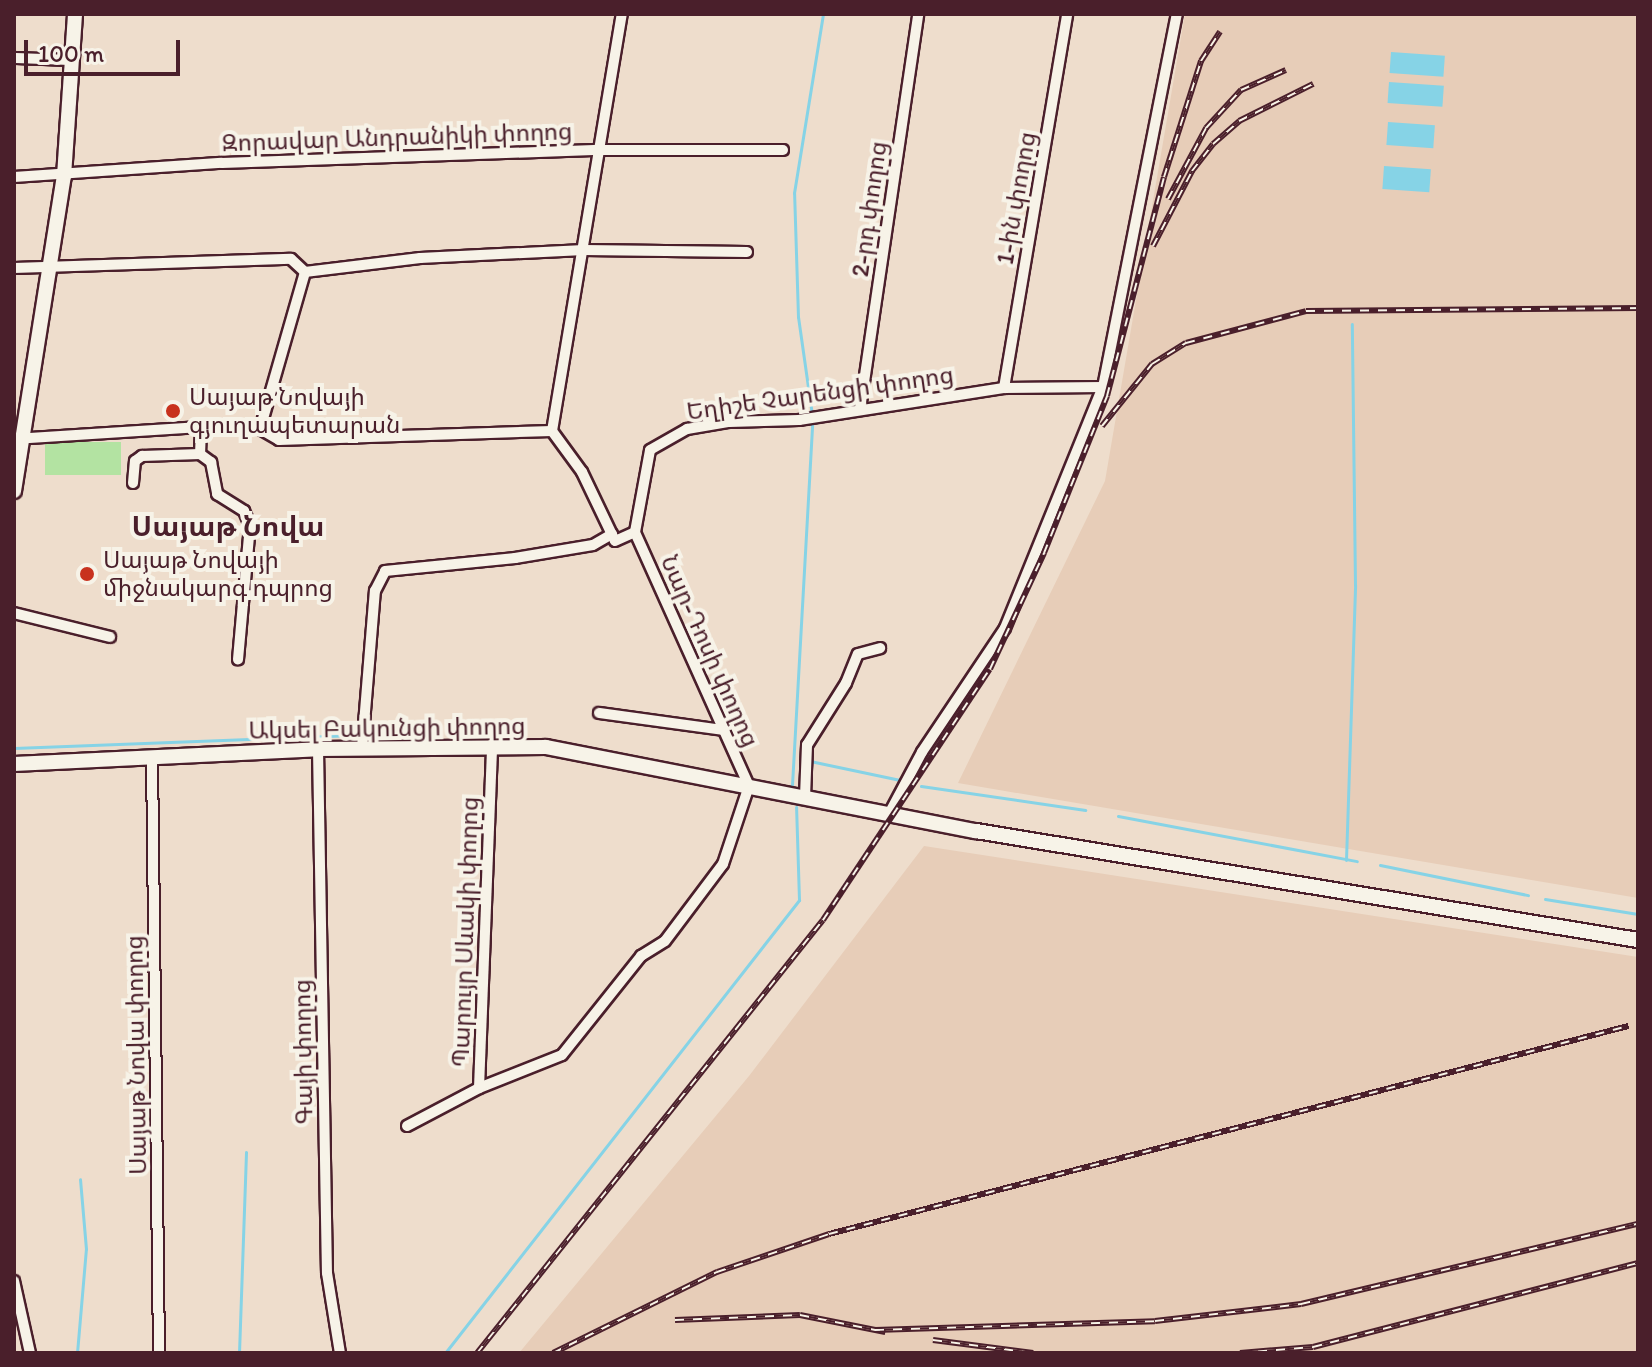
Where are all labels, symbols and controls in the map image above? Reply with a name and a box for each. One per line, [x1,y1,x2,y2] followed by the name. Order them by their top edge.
[28,24,184,74] scale bar
[38,39,104,68] text: 100 m
[221,116,573,158] street label: Զորավար Անդրանիկի փողոց
[990,130,1042,266] street label: 1-ին փողոց
[845,139,893,279] street label: 2-րդ փողոց
[685,360,955,426] street label: Եղիշե Չարենցի փողոց
[189,383,400,439] place label: Սայաթ Նովայի գյուղապետարան
[164,402,182,420] marker: Սայաթ Նովայի գյուղապետարան
[132,509,324,543] district label: Սայաթ Նովա
[103,546,333,602] place label: Սայաթ Նովայի միջնակարգ դպրոց
[655,551,765,751] street label: Նար-Դոսի փողոց
[78,565,96,583] marker: Սայաթ Նովայի միջնակարգ դպրոց
[248,711,526,745] street label: Ակսել Բակունցի փողոց
[446,796,484,1068] street label: Պարույր Սևակի փողոց
[120,935,152,1175] street label: Սայաթ Նովա փողոց
[287,979,319,1125] street label: Գայի փողոց

